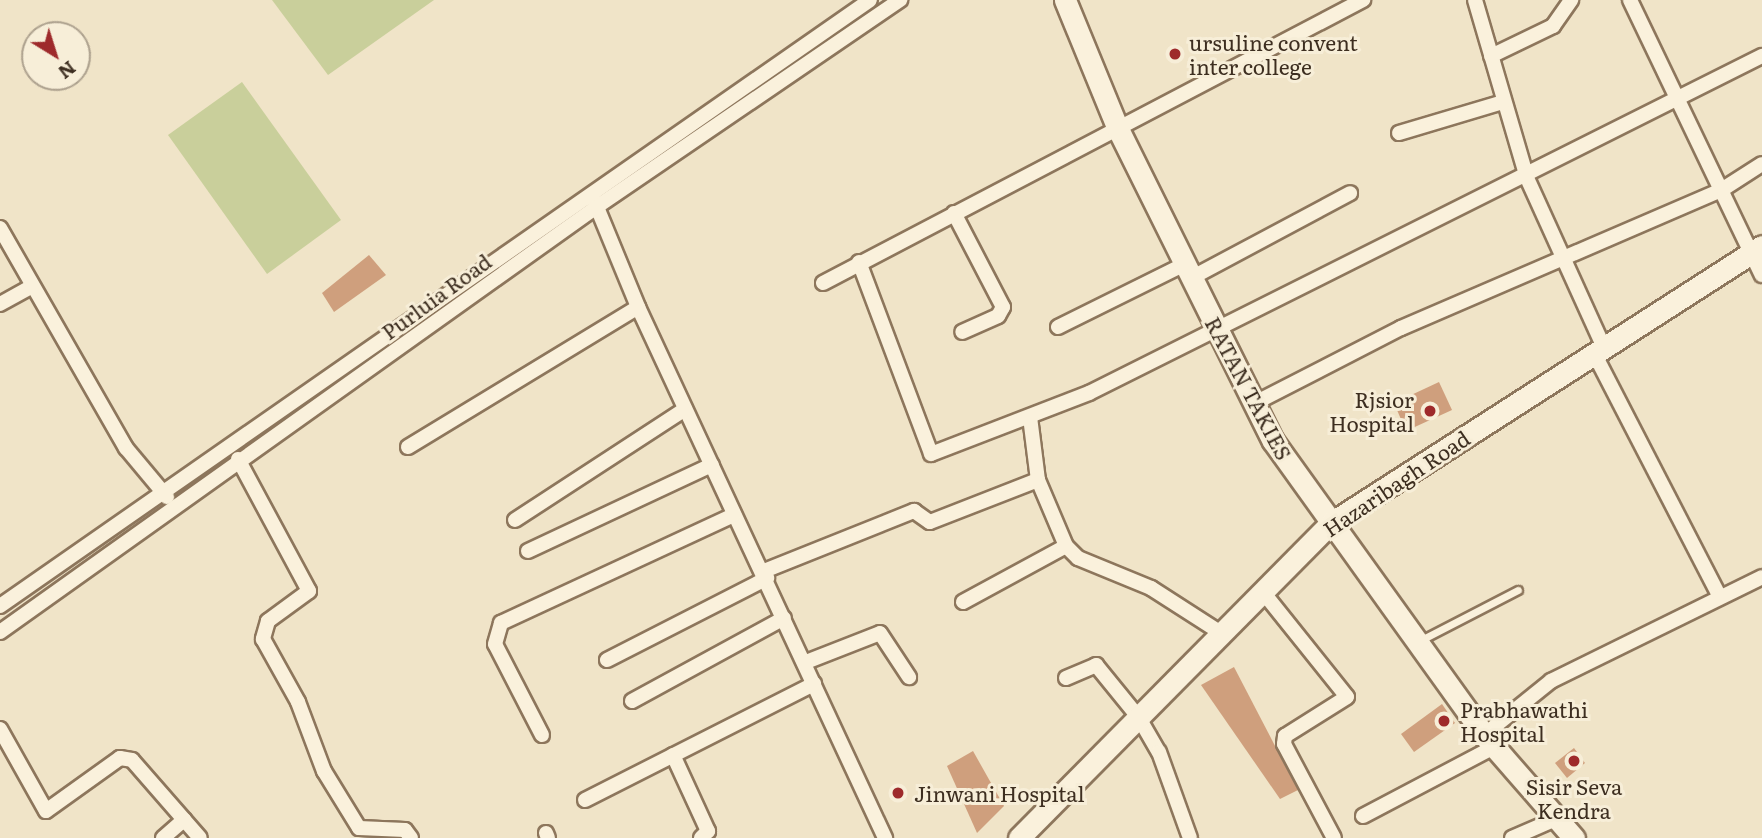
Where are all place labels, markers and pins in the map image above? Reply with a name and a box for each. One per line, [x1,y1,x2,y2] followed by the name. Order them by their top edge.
[1189,29,1358,79] place label: ursuline convent inter college
[1167,46,1183,62] marker: ursuline convent inter college
[1329,386,1414,436] place label: Rjsior Hospital
[1420,401,1440,421] marker: Rjsior Hospital
[1460,696,1588,746] place label: Prabhawathi Hospital
[1434,711,1454,731] marker: Prabhawathi Hospital
[1564,751,1584,771] marker: Sisir Seva Kendra
[1526,773,1622,823] place label: Sisir Seva Kendra
[914,780,1085,806] place label: Jinwani Hospital
[888,783,908,803] marker: Jinwani Hospital

